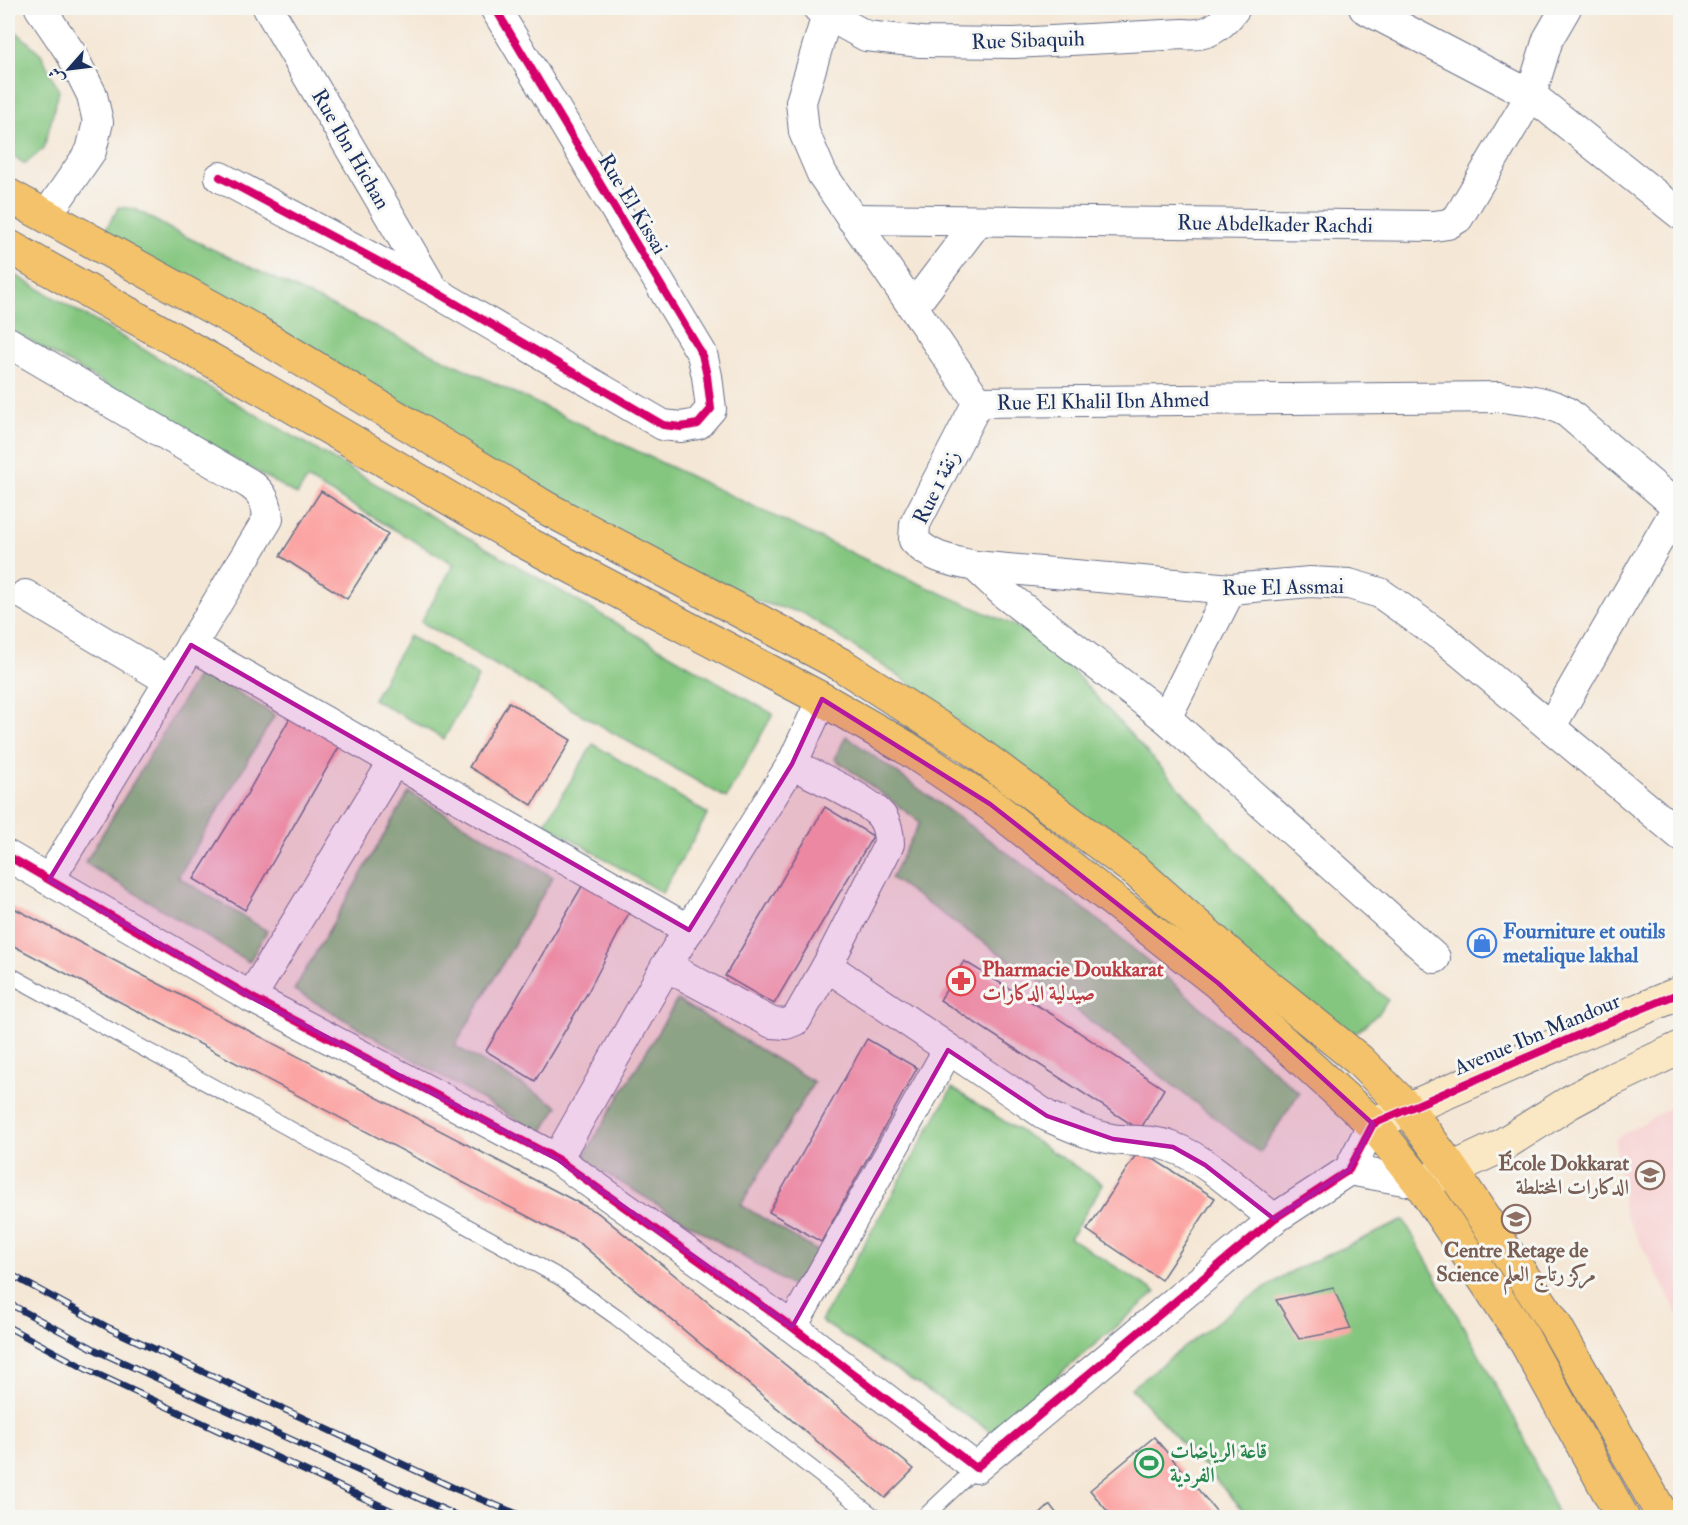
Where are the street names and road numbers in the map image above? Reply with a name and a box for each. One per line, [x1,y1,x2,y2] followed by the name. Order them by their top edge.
[971,25,1085,56] street label: Rue Sibaquih
[305,84,396,214] street label: Rue Ibn Hichan
[592,149,673,260] street label: Rue El Kissai
[1177,209,1374,240] street label: Rue Abdelkader Rachdi
[996,386,1210,417] street label: Rue El Khalil Ibn Ahmed
[907,446,966,529] street label: Rue 1 زنقة
[1222,573,1345,602] street label: Rue El Assmai
[1449,987,1625,1082] street label: Avenue Ibn Mandour

